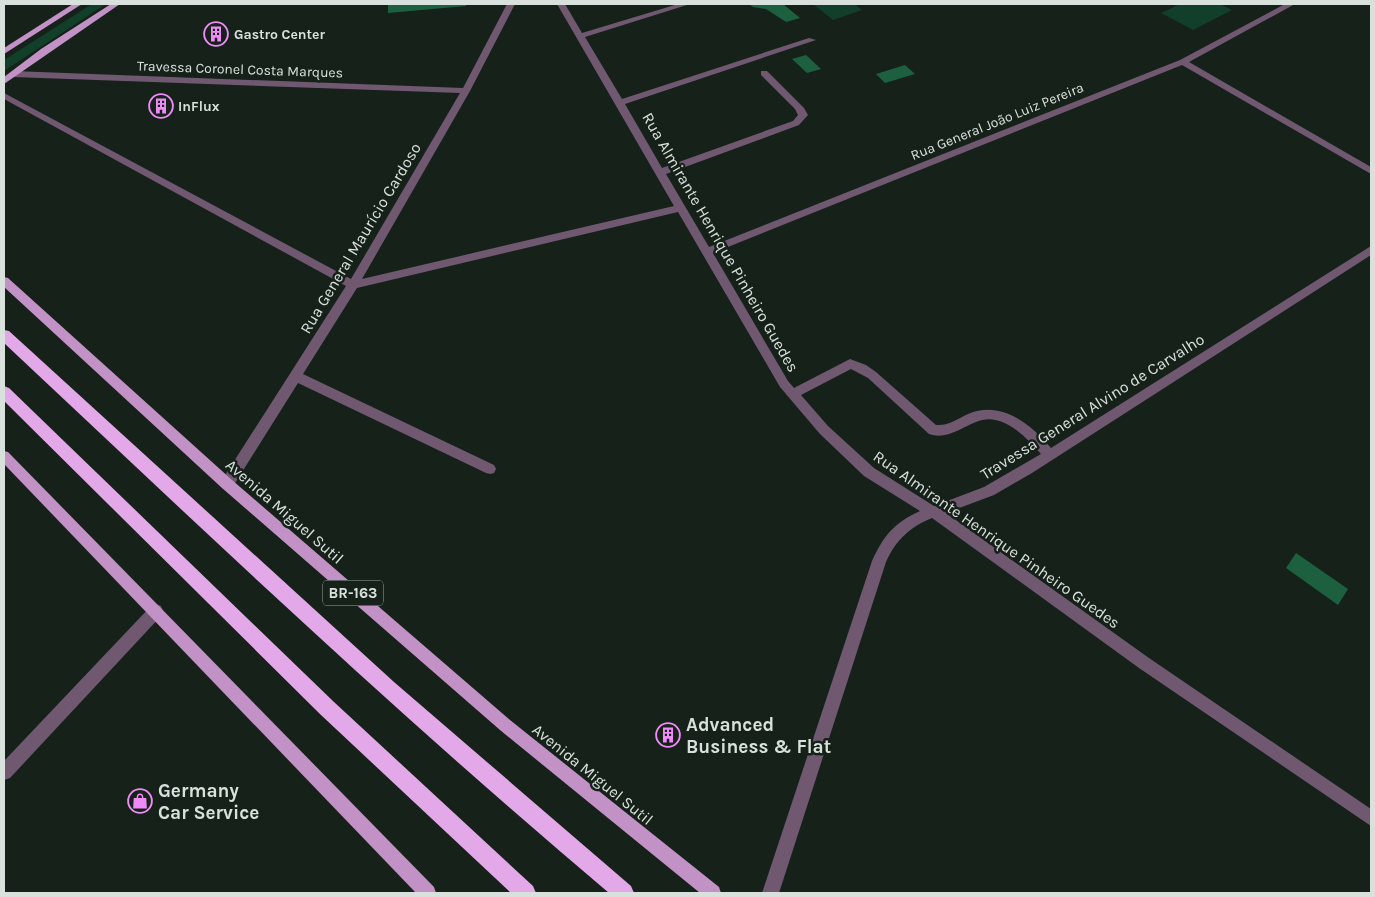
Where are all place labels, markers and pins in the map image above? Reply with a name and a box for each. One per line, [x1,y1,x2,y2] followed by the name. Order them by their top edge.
[203,21,229,47] building icon: Gastro Center
[234,26,325,43] place label: Gastro Center
[148,93,174,119] building icon: InFlux
[178,98,220,115] place label: InFlux
[686,714,831,758] place label: Advanced Business & Flat
[655,722,681,748] building icon: Advanced Business & Flat
[158,780,259,824] place label: Germany Car Service
[127,788,153,814] shop icon: Germany Car Service

